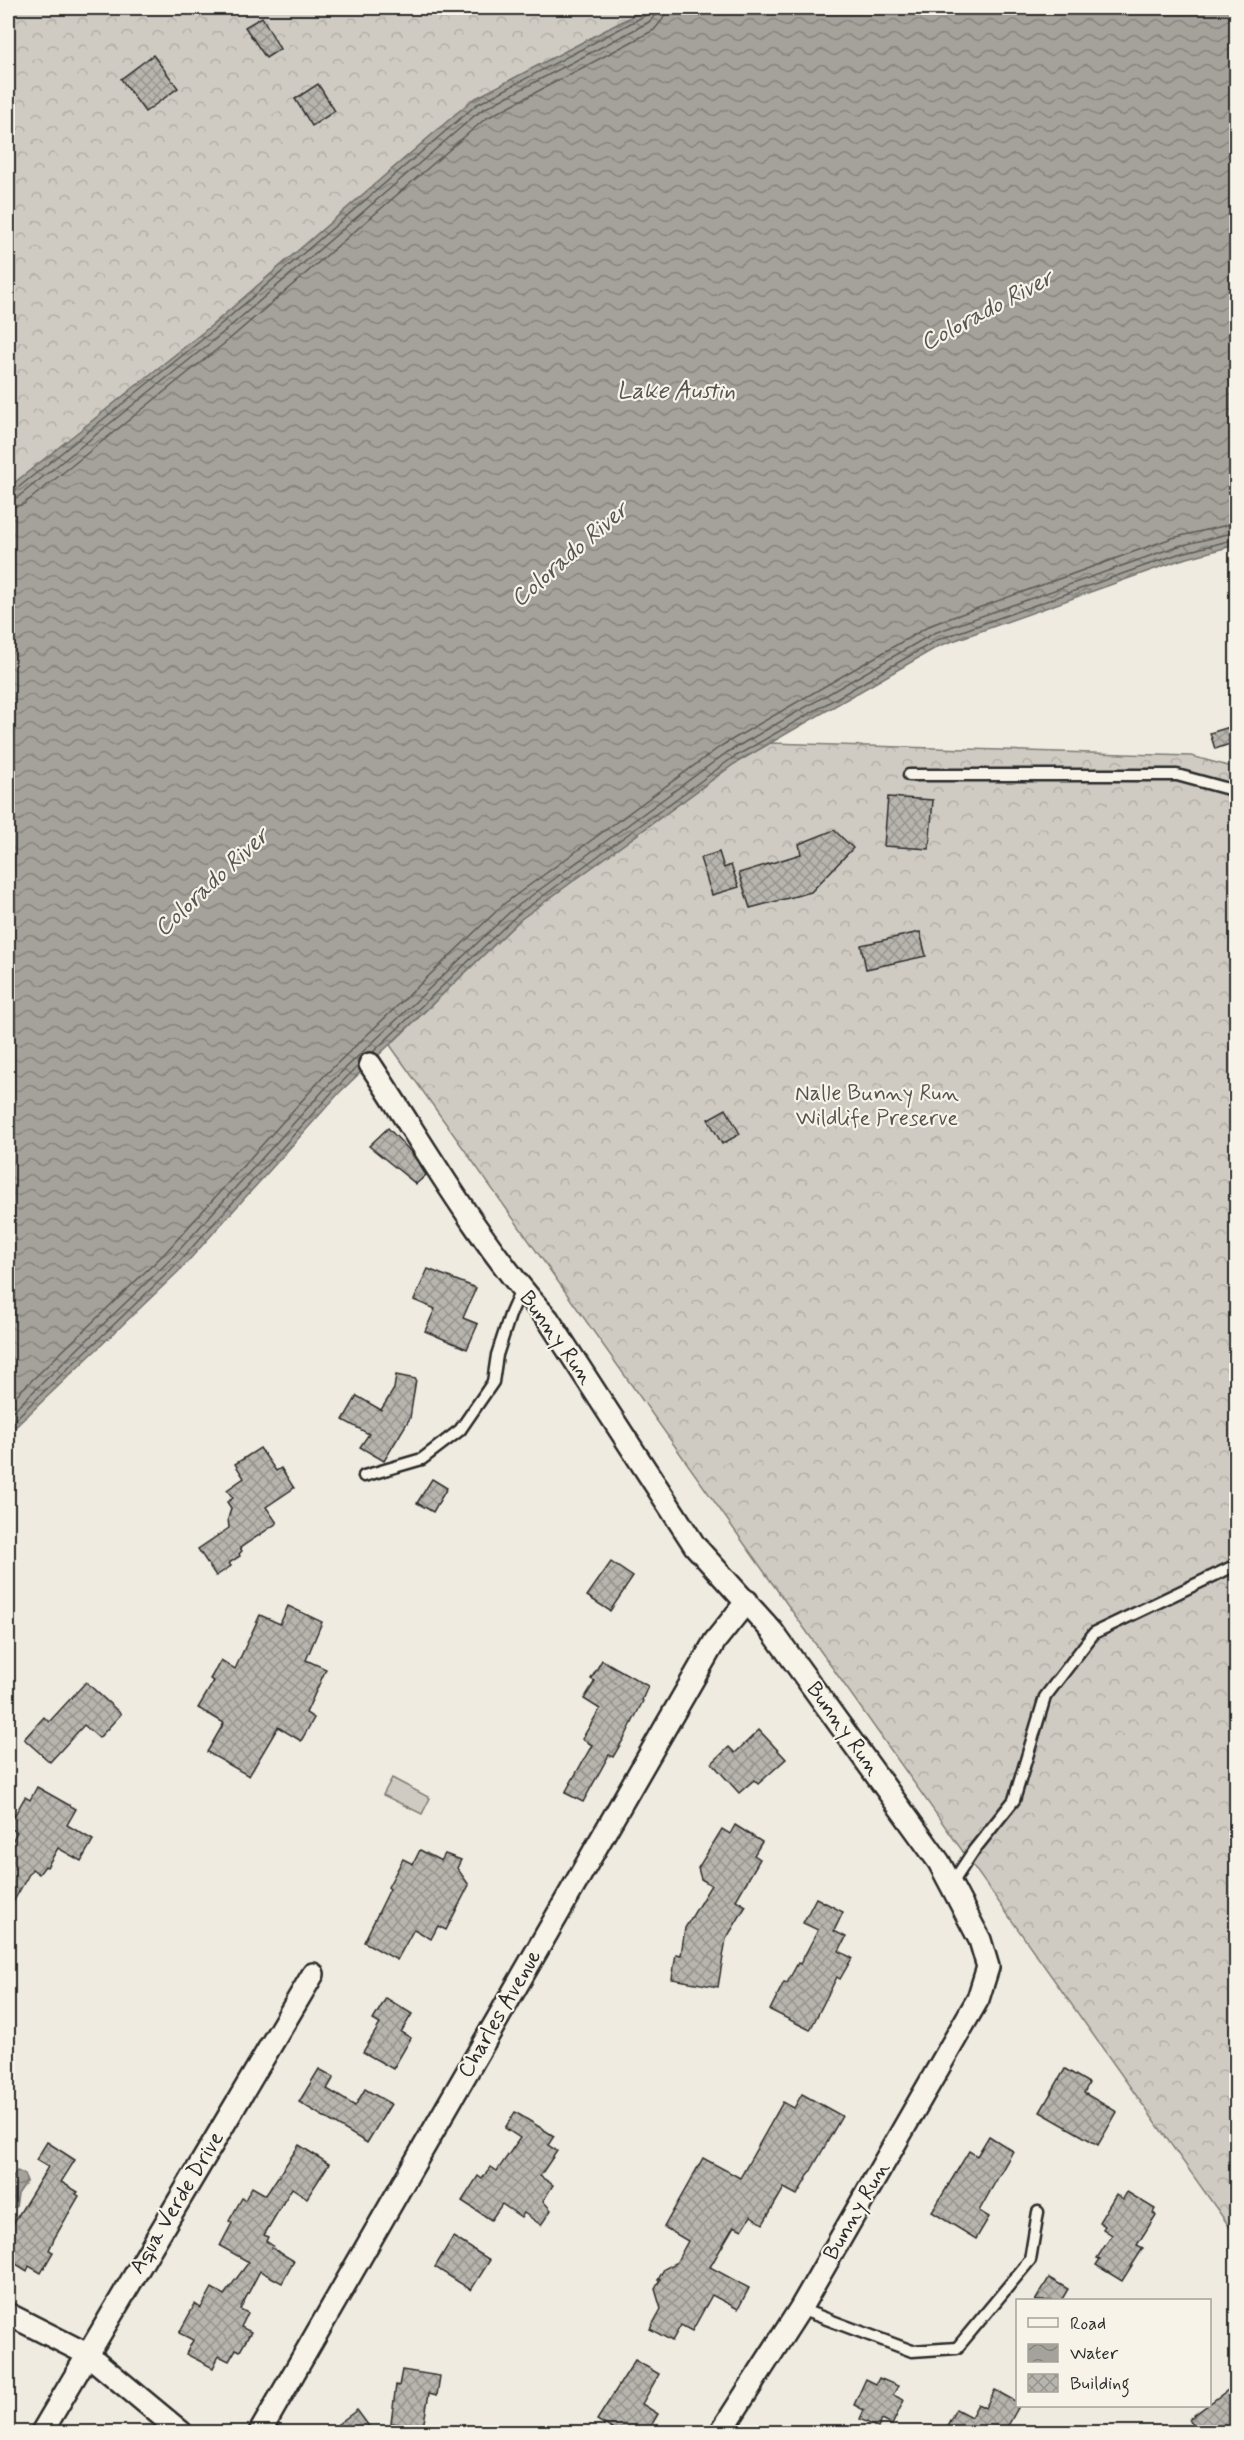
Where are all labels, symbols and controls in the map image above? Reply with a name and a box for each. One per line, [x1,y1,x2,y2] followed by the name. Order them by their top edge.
[915,262,1061,359] water label: Colorado River
[617,376,735,407] water label: Lake Austin
[505,493,637,615] water label: Colorado River
[148,820,278,944] water label: Colorado River
[795,1080,959,1133] park label: Nalle Bunny Run Wildlife Preserve
[512,1285,600,1391] street label: Bunny Run
[799,1676,887,1782] street label: Bunny Run
[452,1945,548,2083] street label: Charles Avenue
[123,2126,231,2279] street label: Aqua Verde Drive
[817,2157,897,2265] street label: Bunny Run
[1016,2299,1211,2407] legend
[1070,2312,1106,2336] text: Road
[1070,2342,1119,2366] text: Water
[1070,2372,1130,2398] text: Building

